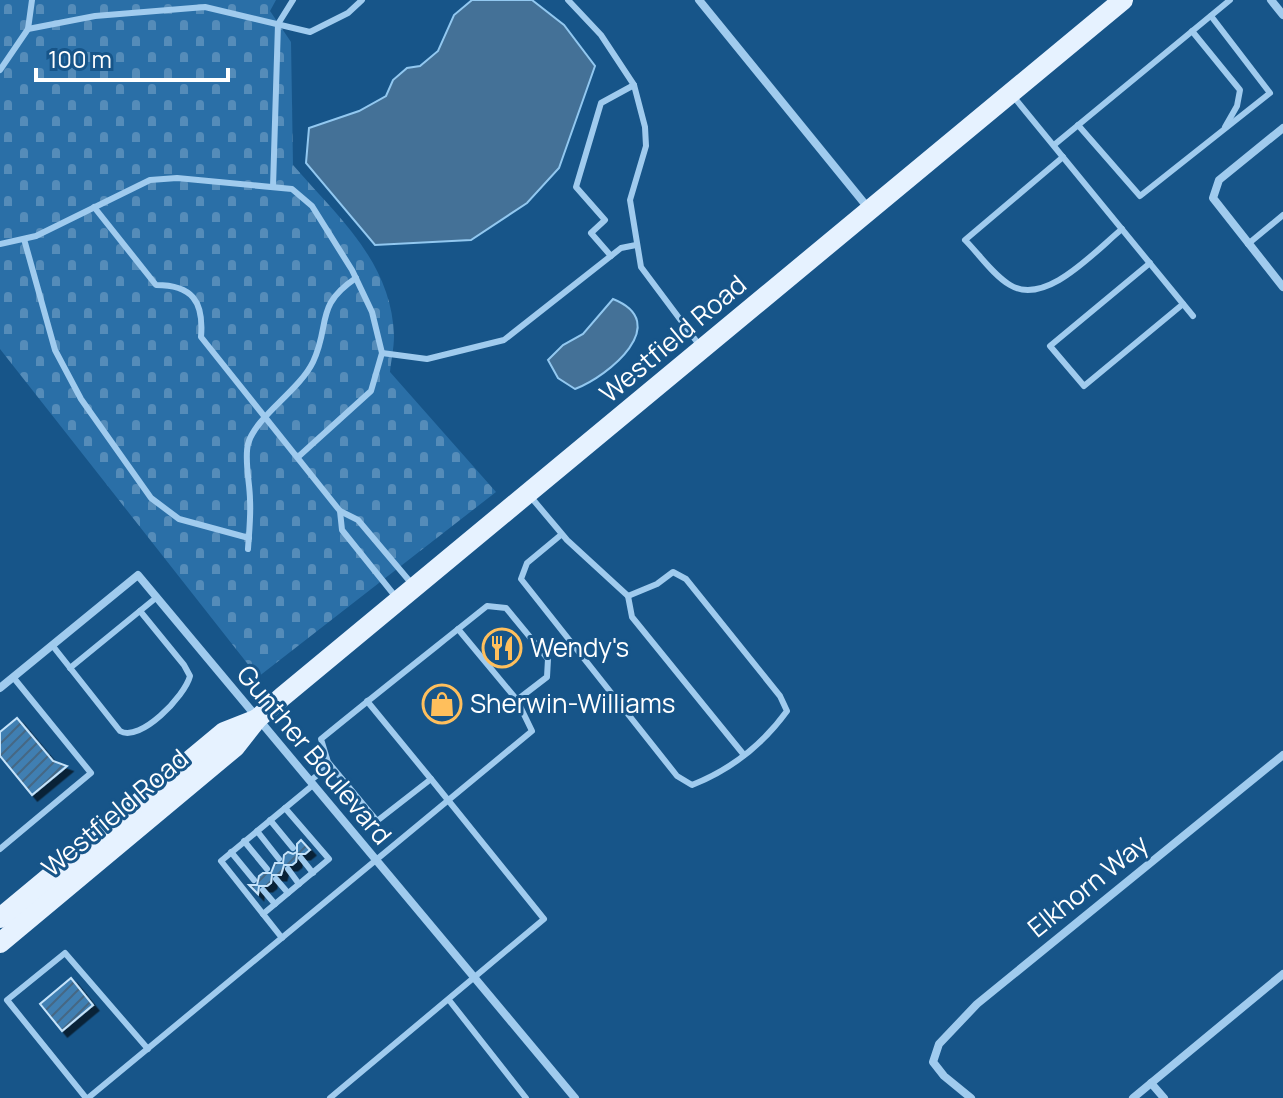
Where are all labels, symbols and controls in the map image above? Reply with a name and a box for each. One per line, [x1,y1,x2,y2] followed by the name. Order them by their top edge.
[36,32,228,82] scale bar
[48,42,112,75] text: 100 m
[591,266,753,410] street label: Westfield Road
[481,627,523,669] restaurant icon: Wendy's
[530,629,629,665] place label: Wendy's
[229,657,400,852] street label: Gunther Boulevard
[421,683,463,725] shop icon: Sherwin-Williams
[470,685,676,721] place label: Sherwin-Williams
[33,740,195,884] street label: Westfield Road
[1020,825,1155,945] street label: Elkhorn Way

